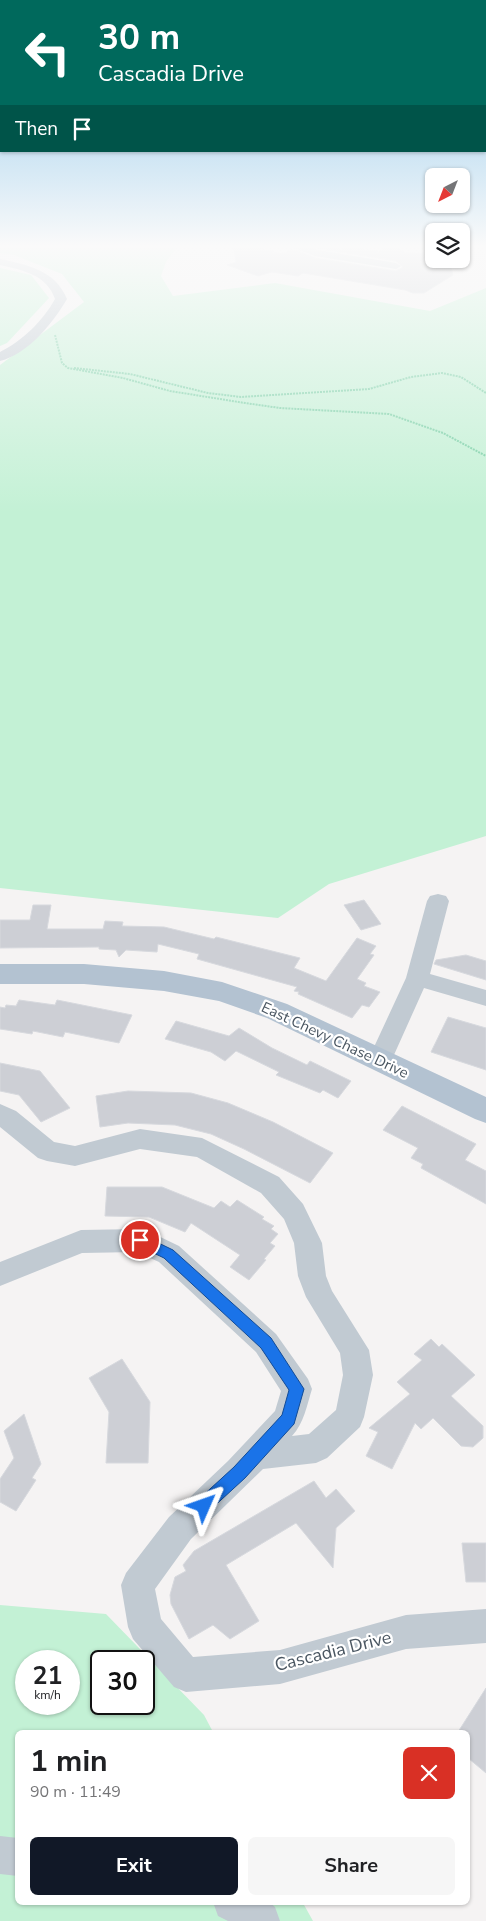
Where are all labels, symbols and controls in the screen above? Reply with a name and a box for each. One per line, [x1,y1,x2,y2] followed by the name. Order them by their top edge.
[98,14,180,61] text: 30 m
[15,20,80,85] icon: left
[98,59,244,89] text: Cascadia Drive
[68,115,96,143] icon: arrive
[15,116,58,142] text: Then
[425,168,470,212] north arrow
[425,168,470,268] map controls
[425,223,470,268] button: layers
[258,997,412,1083] street label: East Chevy Chase Drive
[119,1219,161,1261] pin
[126,1226,154,1254] icon: arrive
[177,1479,229,1531] position arrow
[272,1625,394,1677] street label: Cascadia Drive
[90,1650,155,1715] speed limit sign: 30
[32,1659,63,1693] text: 21
[34,1687,61,1703] text: km/h
[30,1741,108,1782] text: 1 min
[403,1747,455,1799] button: close
[30,1781,121,1803] text: 90 m · 11:49
[30,1837,238,1895] button: Exit
[248,1837,455,1895] button: Share

